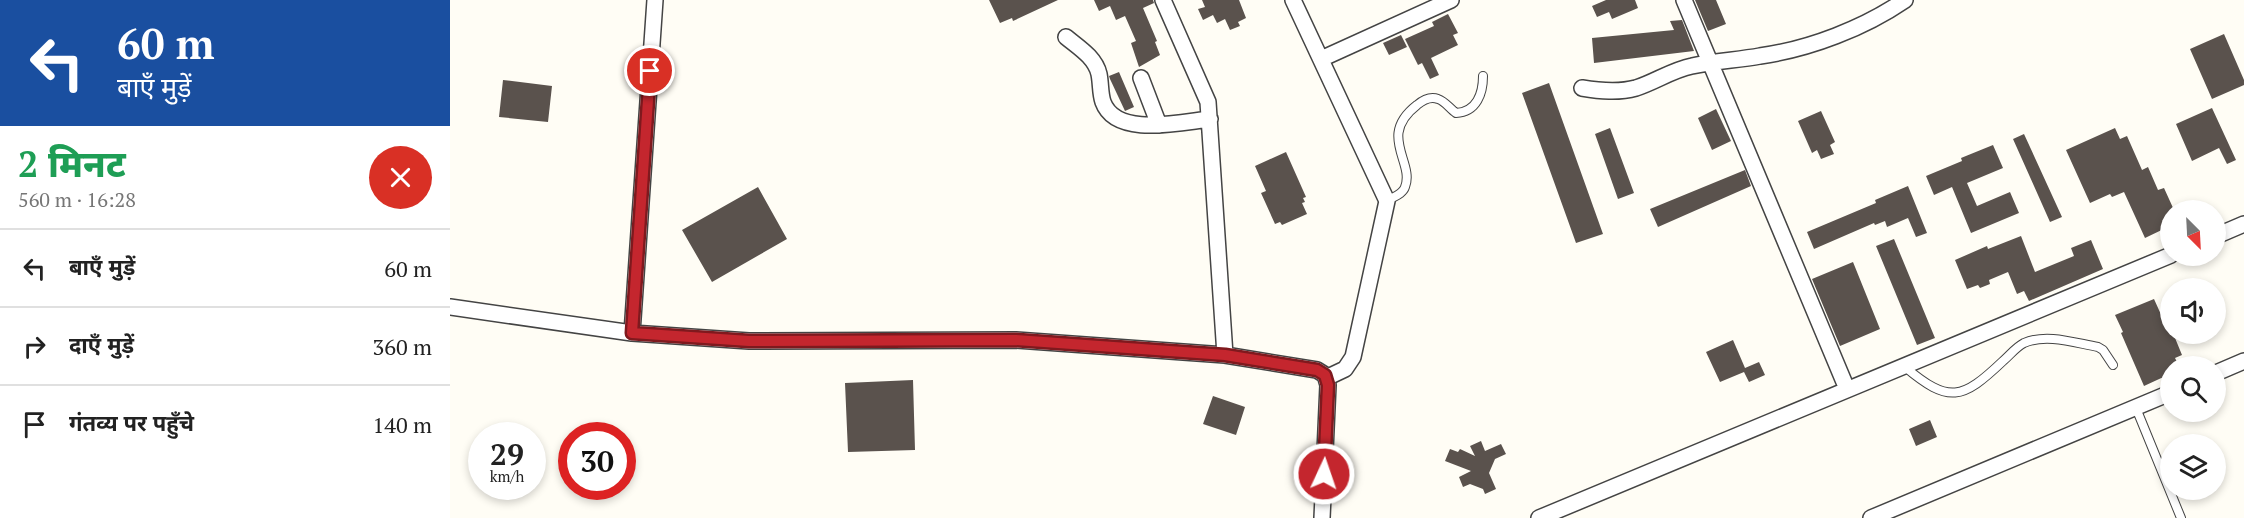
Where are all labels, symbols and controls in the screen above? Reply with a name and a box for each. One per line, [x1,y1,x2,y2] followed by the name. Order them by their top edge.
[117,15,215,71] text: 60 m
[18,24,96,102] icon: left
[624,45,675,96] pin
[633,54,666,87] icon: arrive
[117,69,192,105] text: बाएँ मुड़ें
[18,140,126,187] text: 2 मिनट
[369,146,432,209] button: close
[18,186,136,213] text: 560 m · 16:28
[2160,200,2226,266] north arrow
[2160,200,2226,500] map controls
[18,252,51,285] icon: left
[69,252,135,281] text: बाएँ मुड़ें
[384,254,432,283] text: 60 m
[2160,278,2226,344] button: sound
[18,330,51,363] icon: right
[69,330,134,359] text: दाएँ मुड़ें
[372,332,432,361] text: 360 m
[2160,356,2226,422] button: search
[18,408,51,441] icon: arrive
[69,408,194,437] text: गंतव्य पर पहुँचे
[372,410,432,439] text: 140 m
[558,422,636,500] speed limit sign: 30
[490,434,524,474] text: 29
[2160,434,2226,500] button: layers
[1292,442,1356,506] position arrow
[490,466,524,486] text: km/h

